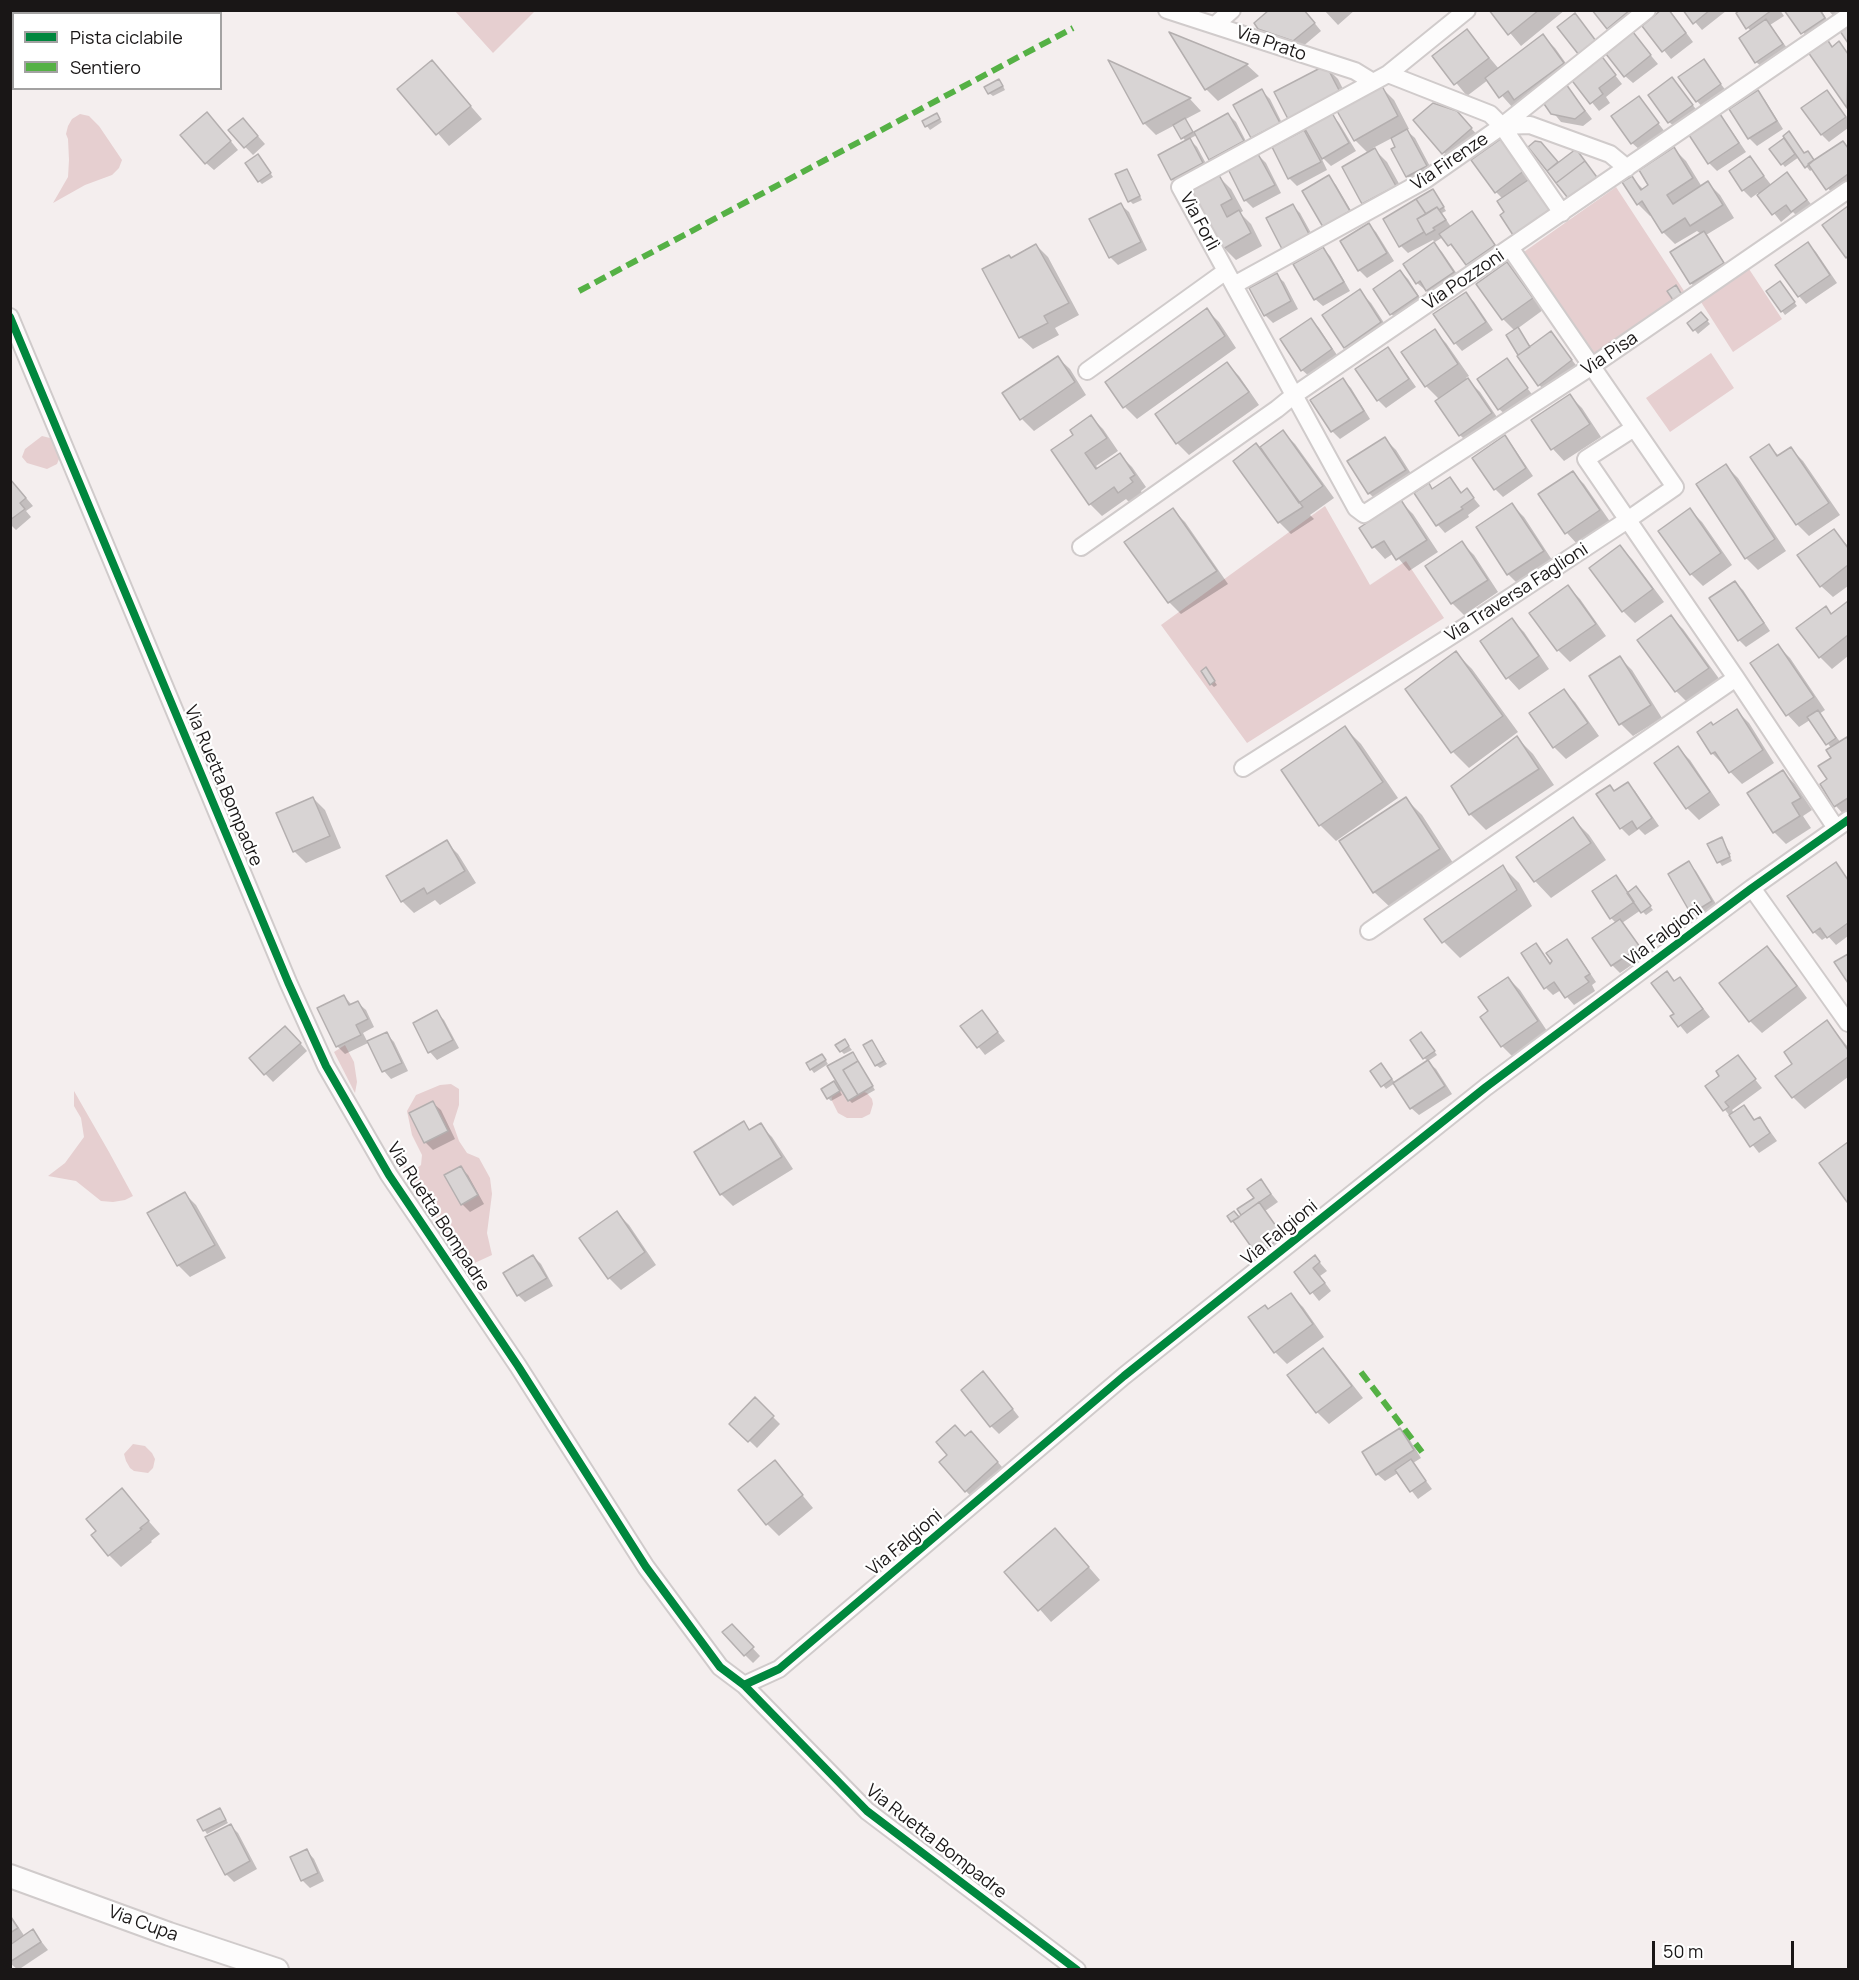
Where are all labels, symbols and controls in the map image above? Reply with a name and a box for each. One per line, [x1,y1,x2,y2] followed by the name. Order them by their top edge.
[12,12,222,90] legend
[1233,22,1309,66] street label: Via Prato
[70,25,183,49] text: Pista ciclabile
[70,55,141,79] text: Sentiero
[1407,128,1493,196] street label: Via Firenze
[1175,189,1223,255] street label: Via Forlì
[1419,245,1509,315] street label: Via Pozzoni
[1578,327,1642,381] street label: Via Pisa
[1442,539,1592,647] street label: Via Traversa Faglioni
[179,702,267,870] street label: Via Ruetta Bompadre
[1621,899,1707,971] street label: Via Falgioni
[382,1139,494,1295] street label: Via Ruetta Bompadre
[1238,1196,1322,1270] street label: Via Falgioni
[863,1505,947,1581] street label: Via Falgioni
[861,1780,1011,1904] street label: Via Ruetta Bompadre
[105,1901,181,1947] street label: Via Cupa
[1655,1929,1798,1967] scale bar
[1663,1939,1703,1963] text: 50 m

